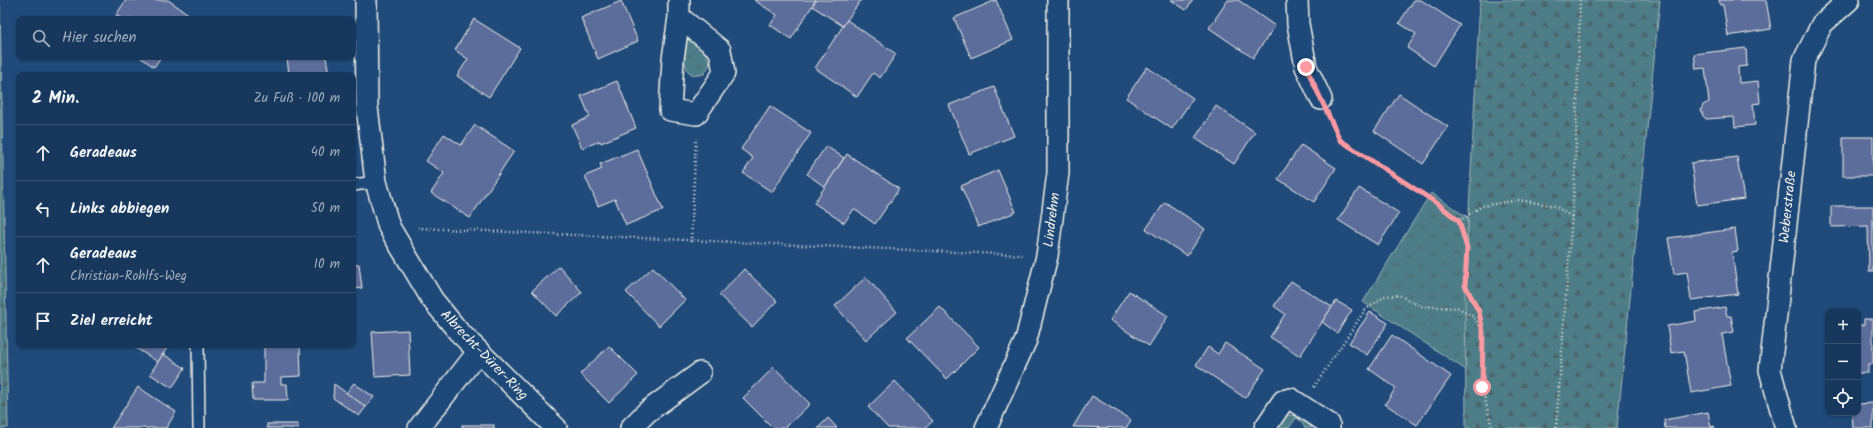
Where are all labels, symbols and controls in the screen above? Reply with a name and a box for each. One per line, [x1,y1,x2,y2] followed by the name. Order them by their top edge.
[16,16,356,60] search box
[62,26,136,50] text: Hier suchen
[30,27,52,49] icon: search
[1297,58,1315,76] route end
[32,85,79,112] text: 2 Min.
[254,88,340,109] text: Zu Fuß · 100 m
[70,141,137,165] text: Geradeaus
[32,142,54,164] icon: ahead
[311,142,340,163] text: 40 m
[1773,169,1803,244] street label: Weberstraße
[1038,191,1066,249] street label: Lindrehm
[70,197,169,221] text: Links abbiegen
[32,198,54,220] icon: left
[311,198,340,219] text: 50 m
[70,242,137,266] text: Geradeaus
[32,254,54,276] icon: ahead
[314,254,340,275] text: 10 m
[70,266,187,287] text: Christian-Rohlfs-Weg
[435,305,533,405] street label: Albrecht-Dürer-Ring
[1825,308,1861,416] map controls
[1825,308,1861,344] button: +
[70,309,153,333] text: Ziel erreicht
[32,310,54,332] icon: arrive
[1825,344,1861,380] button: −
[1473,378,1491,396] route start
[1825,380,1861,416] button: locate

